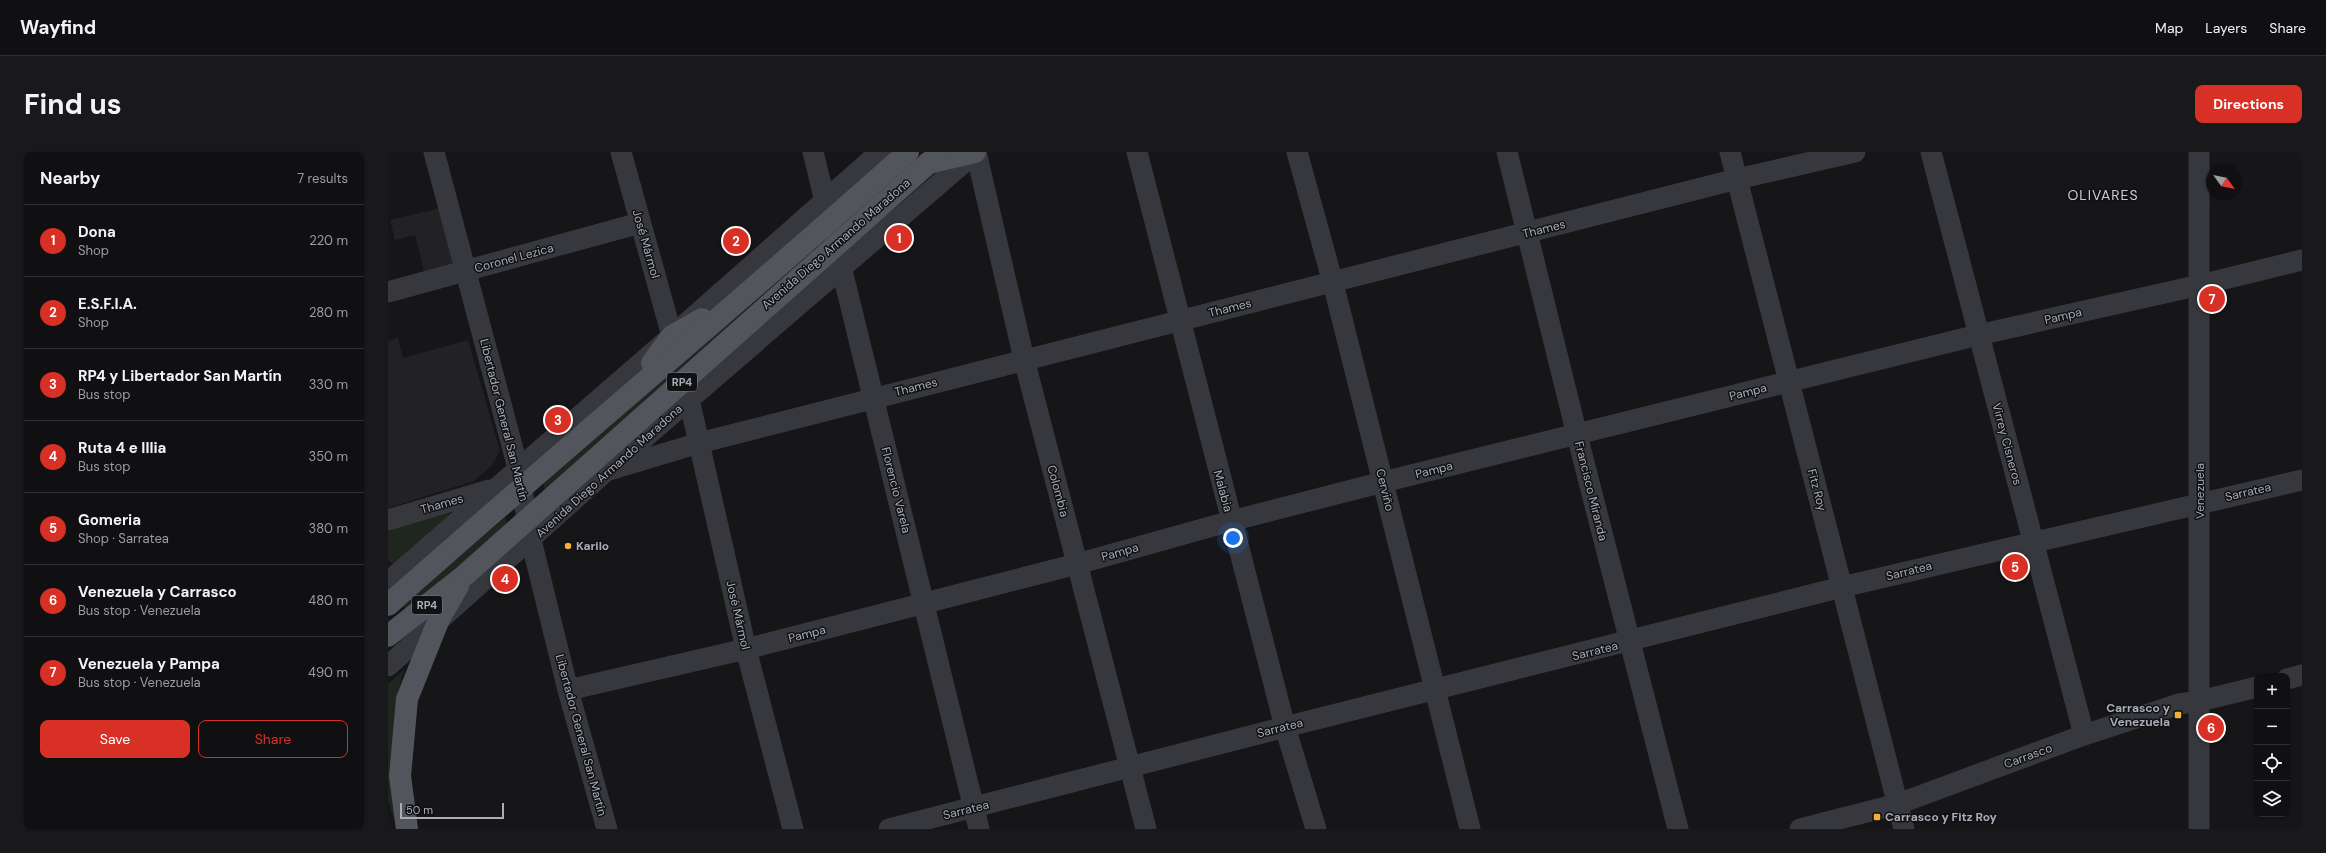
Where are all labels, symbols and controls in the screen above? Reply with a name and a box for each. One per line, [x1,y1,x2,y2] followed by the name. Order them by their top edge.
[20,15,96,40] text: Wayfind
[2155,19,2183,37] text: Map
[2205,19,2247,37] text: Layers
[2269,19,2306,37] text: Share
[2195,85,2302,123] button: Directions
[24,86,122,123] text: Find us
[2206,164,2242,200] north arrow
[40,167,100,189] text: Nearby
[297,170,348,187] text: 7 results
[758,175,914,313] street label: Avenida Diego Armando Maradona
[2067,186,2139,204] district label: OLIVARES
[629,208,663,280] street label: José Mármol
[1521,216,1567,242] street label: Thames
[78,222,116,242] text: Dona
[886,223,912,253] pin: 1
[723,226,749,256] pin: 2
[51,232,55,249] text: 1
[309,232,348,249] text: 220 m
[473,240,555,276] street label: Coronel Lezica
[78,242,109,259] text: Shop
[2199,284,2225,314] pin: 7
[78,294,137,314] text: E.S.F.I.A.
[1207,295,1253,321] street label: Thames
[49,304,57,321] text: 2
[309,304,348,321] text: 280 m
[2043,304,2083,328] street label: Pampa
[78,314,109,331] text: Shop
[476,337,532,503] street label: Libertador General San Martín
[78,366,282,386] text: RP4 y Libertador San Martín
[667,373,697,391] road number: RP4
[893,374,939,400] street label: Thames
[49,376,57,393] text: 3
[309,376,348,393] text: 330 m
[1728,380,1768,404] street label: Pampa
[78,386,130,403] text: Bus stop
[532,401,686,541] street label: Avenida Diego Armando Maradona
[1988,401,2026,487] street label: Virrey Cisneros
[545,405,571,435] pin: 3
[78,438,166,458] text: Ruta 4 e Illia
[1571,440,1611,542] street label: Francisco Miranda
[878,445,914,535] street label: Florencio Varela
[49,448,57,465] text: 4
[308,448,348,465] text: 350 m
[78,458,130,475] text: Bus stop
[1414,458,1454,482] street label: Pampa
[1043,463,1073,519] street label: Colombia
[2192,463,2208,519] street label: Venezuela
[1372,467,1398,513] street label: Cerviño
[1804,467,1830,513] street label: Fitz Roy
[1210,468,1236,514] street label: Malabia
[2223,479,2273,505] street label: Sarratea
[419,490,465,518] street label: Thames
[78,510,141,530] text: Gomeria
[49,520,57,537] text: 5
[308,520,348,537] text: 380 m
[1223,528,1243,548] your location
[78,530,169,547] text: Shop · Sarratea
[576,538,609,554] place label: Karilo
[1100,539,1140,565] street label: Pampa
[563,541,573,551] marker: Karilo
[2002,552,2028,582] pin: 5
[1884,558,1934,584] street label: Sarratea
[492,564,518,594] pin: 4
[722,579,754,651] street label: José Mármol
[78,582,237,602] text: Venezuela y Carrasco
[49,592,57,609] text: 6
[308,592,348,609] text: 480 m
[412,596,442,614] road number: RP4
[78,602,201,619] text: Bus stop · Venezuela
[787,622,827,646] street label: Pampa
[1570,638,1620,664] street label: Sarratea
[552,652,610,818] street label: Libertador General San Martín
[78,654,220,674] text: Venezuela y Pampa
[50,664,56,681] text: 7
[308,664,348,681] text: 490 m
[2254,673,2290,817] map controls
[2254,673,2290,709] button: +
[78,674,201,691] text: Bus stop · Venezuela
[2106,700,2171,730] place label: Carrasco y Venezuela
[2254,709,2290,745] button: −
[2173,710,2183,720] marker: Carrasco y Venezuela
[2198,713,2224,743] pin: 6
[1255,715,1305,741] street label: Sarratea
[40,720,190,758] button: Save
[198,720,348,758] button: Share
[2002,740,2054,772] street label: Carrasco
[2254,745,2290,781] button: locate
[2254,781,2290,817] button: layers
[941,797,991,823] street label: Sarratea
[400,801,504,820] scale bar
[406,803,433,817] text: 50 m
[1885,809,1997,825] place label: Carrasco y Fitz Roy
[1872,812,1882,822] marker: Carrasco y Fitz Roy

